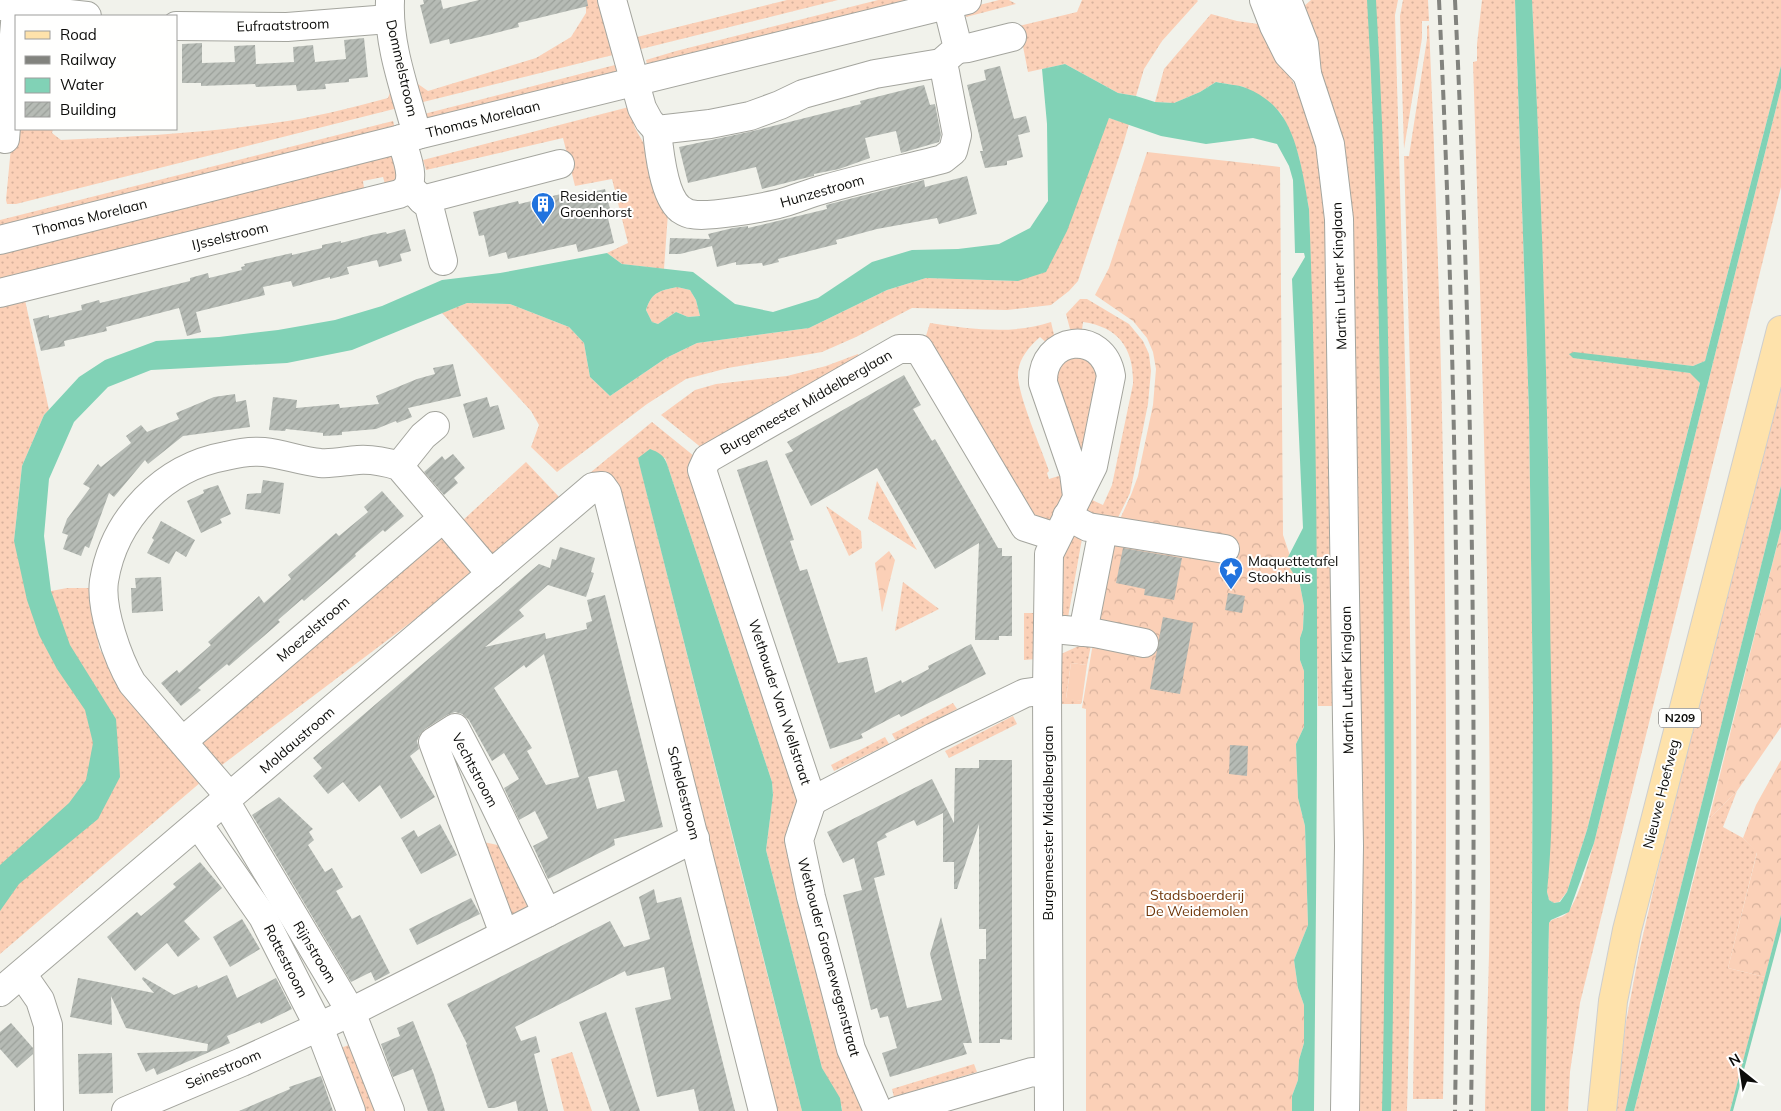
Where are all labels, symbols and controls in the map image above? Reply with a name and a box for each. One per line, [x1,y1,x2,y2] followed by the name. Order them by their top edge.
[236,14,330,36] street label: Eufraatstroom
[15,15,178,130] legend
[382,18,422,118] street label: Dommelstroom
[60,25,97,44] text: Road
[60,50,116,69] text: Railway
[60,75,104,94] text: Water
[424,96,542,142] street label: Thomas Morelaan
[60,100,116,119] text: Building
[778,170,866,212] street label: Hunzestroom
[560,187,632,221] place label: Residentie Groenhorst
[530,191,556,225] building icon: Residentie Groenhorst
[31,194,149,240] street label: Thomas Morelaan
[1327,202,1351,350] street label: Martin Luther Kinglaan
[190,218,270,254] street label: IJsselstroom
[717,345,895,459] street label: Burgemeester Middelberglaan
[1248,552,1338,586] place label: Maquettetafel Stookhuis
[1218,556,1244,590] place icon: Maquettetafel Stookhuis
[273,592,353,666] street label: Moezelstroom
[1337,606,1357,754] street label: Martin Luther Kinglaan
[745,617,815,787] street label: Wethouder Van Wellstraat
[256,703,338,777] street label: Moldaustroom
[1659,708,1701,728] road number: N209
[1039,725,1057,921] street label: Burgemeester Middelberglaan
[448,730,502,810] street label: Vechtstroom
[1639,738,1683,850] street label: Nieuwe Hoefweg
[664,744,704,842] street label: Scheldestroom
[794,856,864,1059] street label: Wethouder Groenewegenstraat
[1146,886,1248,920] park label: Stadsboerderij De Weidemolen
[289,918,341,986] street label: Rijnstroom
[260,921,312,1001] street label: Rottestroom
[182,1045,264,1093] street label: Seinestroom
[1716,1046,1766,1096] north arrow
[1725,1049,1744,1070] text: N

